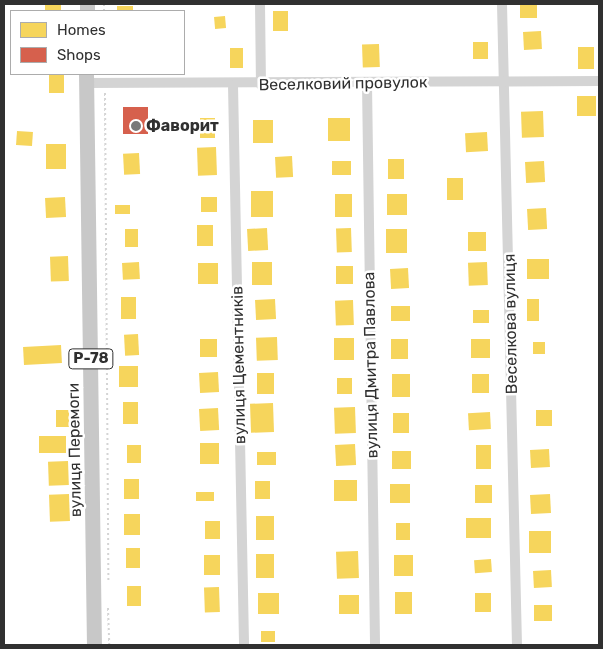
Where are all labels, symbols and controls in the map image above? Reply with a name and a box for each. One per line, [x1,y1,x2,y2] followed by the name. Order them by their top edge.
[10,10,185,75] legend
[57,21,106,39] text: Homes
[57,46,101,64] text: Shops
[258,73,428,95] street label: Веселковий провулок
[146,116,219,136] place label: Фаворит
[130,120,142,132] marker: Фаворит
[500,254,522,394] street label: Веселкова вулиця
[360,271,382,459] street label: вулиця Дмитра Павлова
[228,286,250,444] street label: вулиця Цементників
[67,346,115,372] road number: Р-78
[64,383,86,517] street label: вулиця Перемоги

